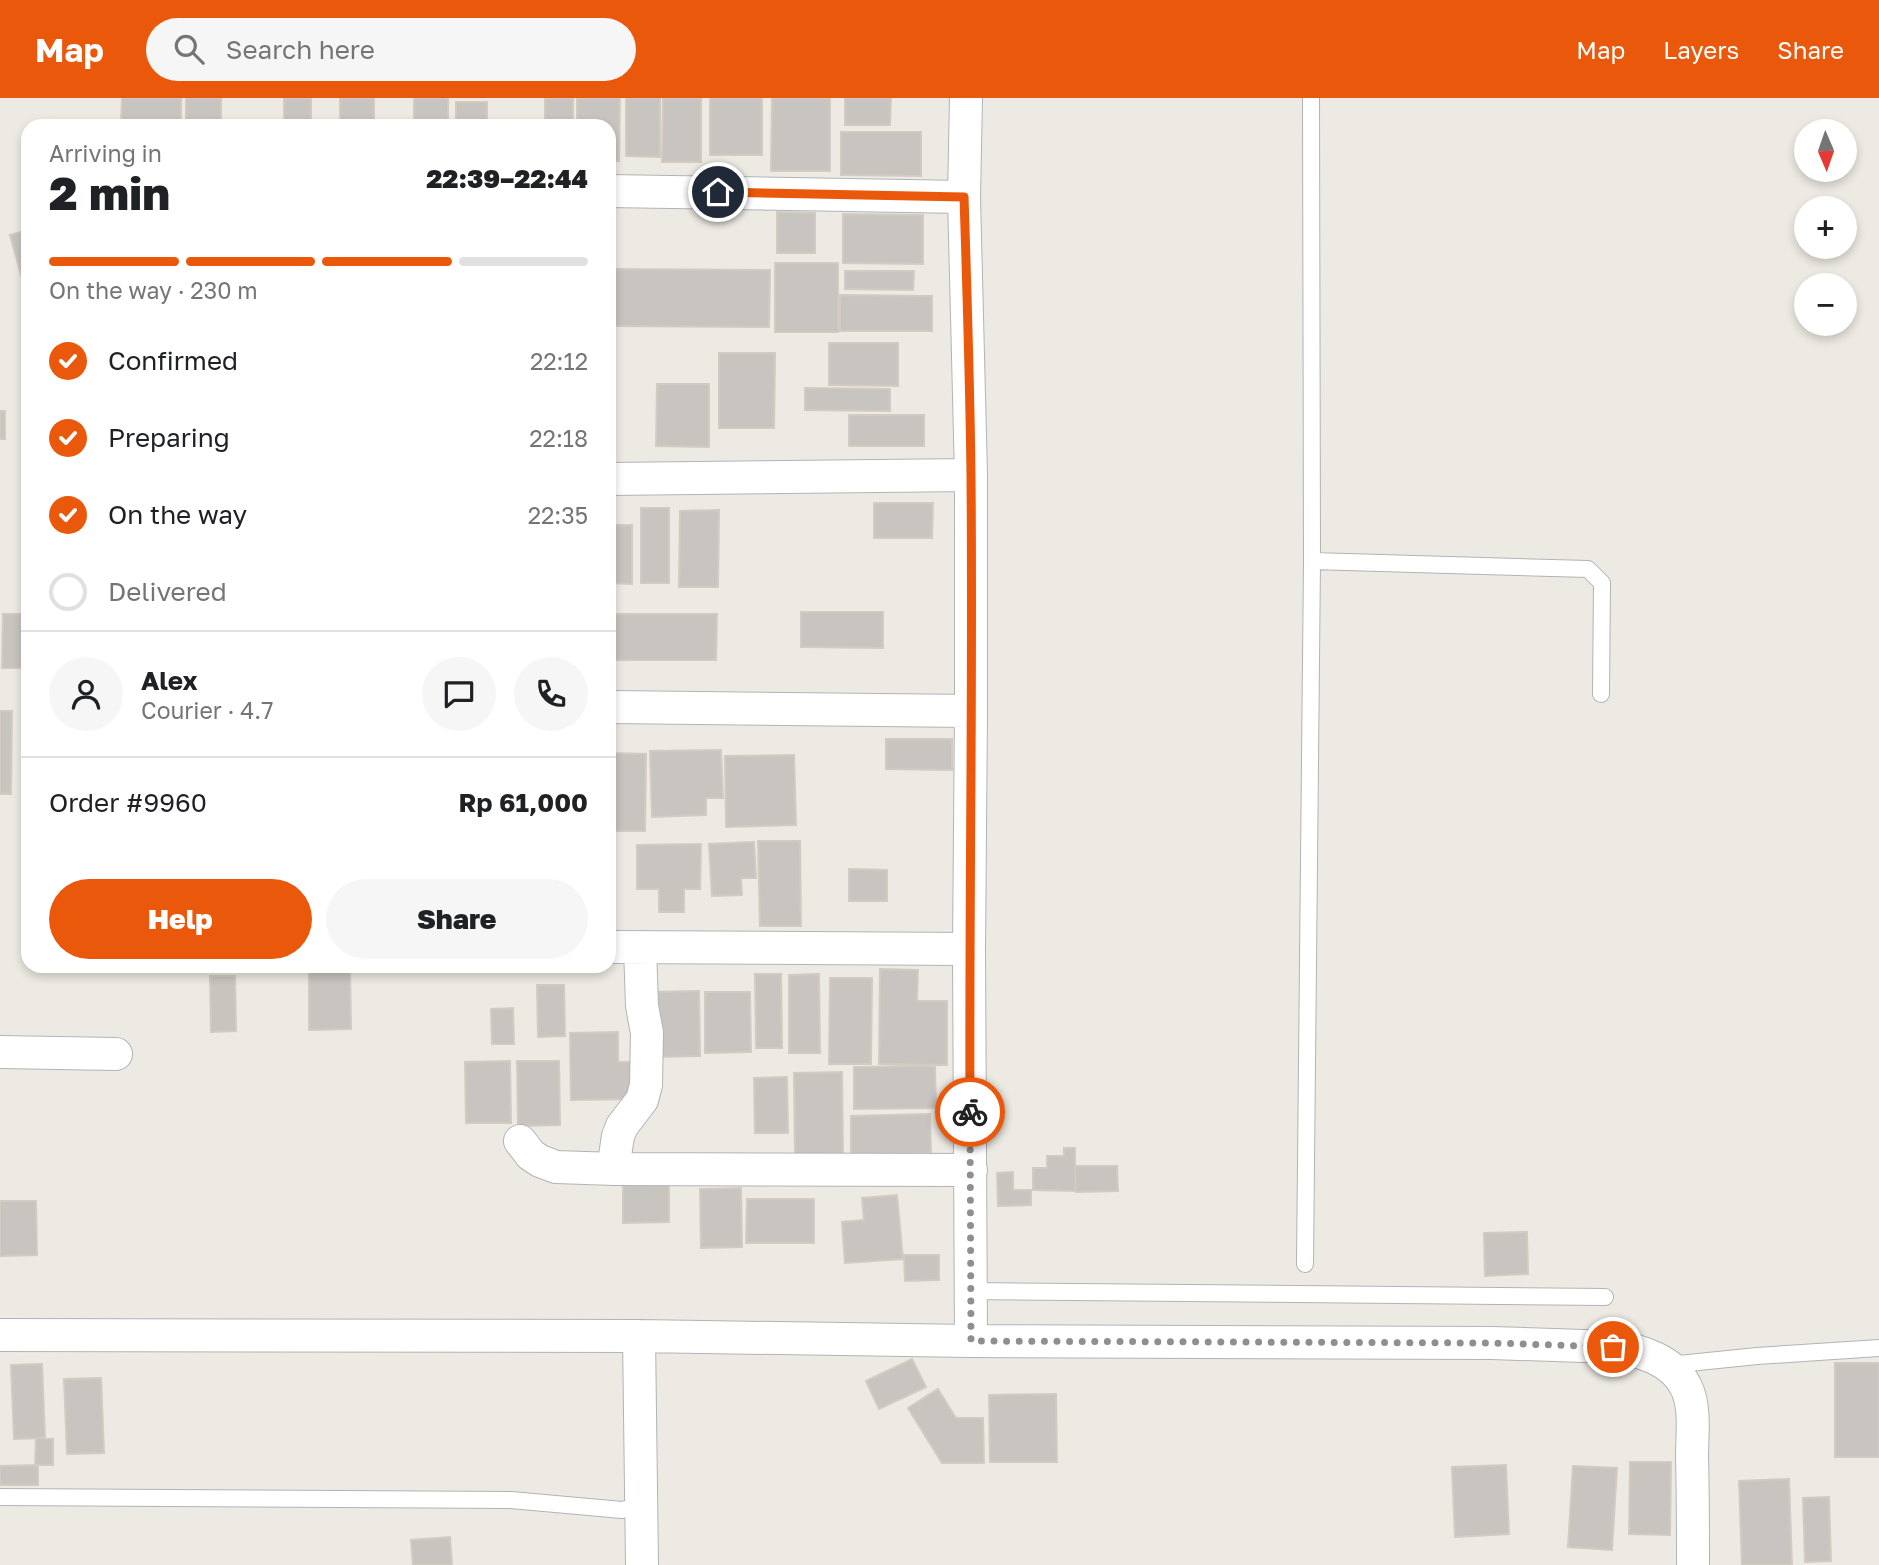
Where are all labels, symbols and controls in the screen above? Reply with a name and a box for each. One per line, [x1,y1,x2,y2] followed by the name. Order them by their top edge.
[146,18,636,81] search box
[35,30,104,69] text: Map
[170,30,208,68] icon: search
[226,34,375,65] text: Search here
[1576,35,1625,64] text: Map
[1663,35,1739,64] text: Layers
[1777,35,1844,64] text: Share
[1794,119,1857,182] north arrow
[1794,119,1857,336] map controls
[49,139,162,167] text: Arriving in
[688,162,748,222] pin
[426,163,588,194] text: 22:39–22:44
[49,165,170,220] text: 2 min
[699,173,737,211] icon: home
[1794,196,1857,259] button: +
[1794,273,1857,336] button: −
[49,276,258,304] text: On the way · 230 m
[49,342,87,380] icon: check
[108,345,238,376] text: Confirmed
[530,347,588,375] text: 22:12
[49,419,87,457] icon: check
[108,422,230,453] text: Preparing
[529,424,588,452] text: 22:18
[49,496,87,534] icon: check
[108,499,247,530] text: On the way
[528,501,588,529] text: 22:35
[108,576,227,607] text: Delivered
[49,657,123,731] button: person
[422,657,496,731] button: chat
[514,657,588,731] button: phone
[141,665,198,696] text: Alex
[141,696,273,724] text: Courier · 4.7
[49,787,207,818] text: Order #9960
[459,787,588,818] text: Rp 61,000
[49,879,312,959] button: Help
[326,879,588,959] button: Share
[935,1077,1005,1147] courier
[951,1093,989,1131] icon: bike
[1583,1317,1643,1377] pin
[1594,1328,1632,1366] icon: bag

